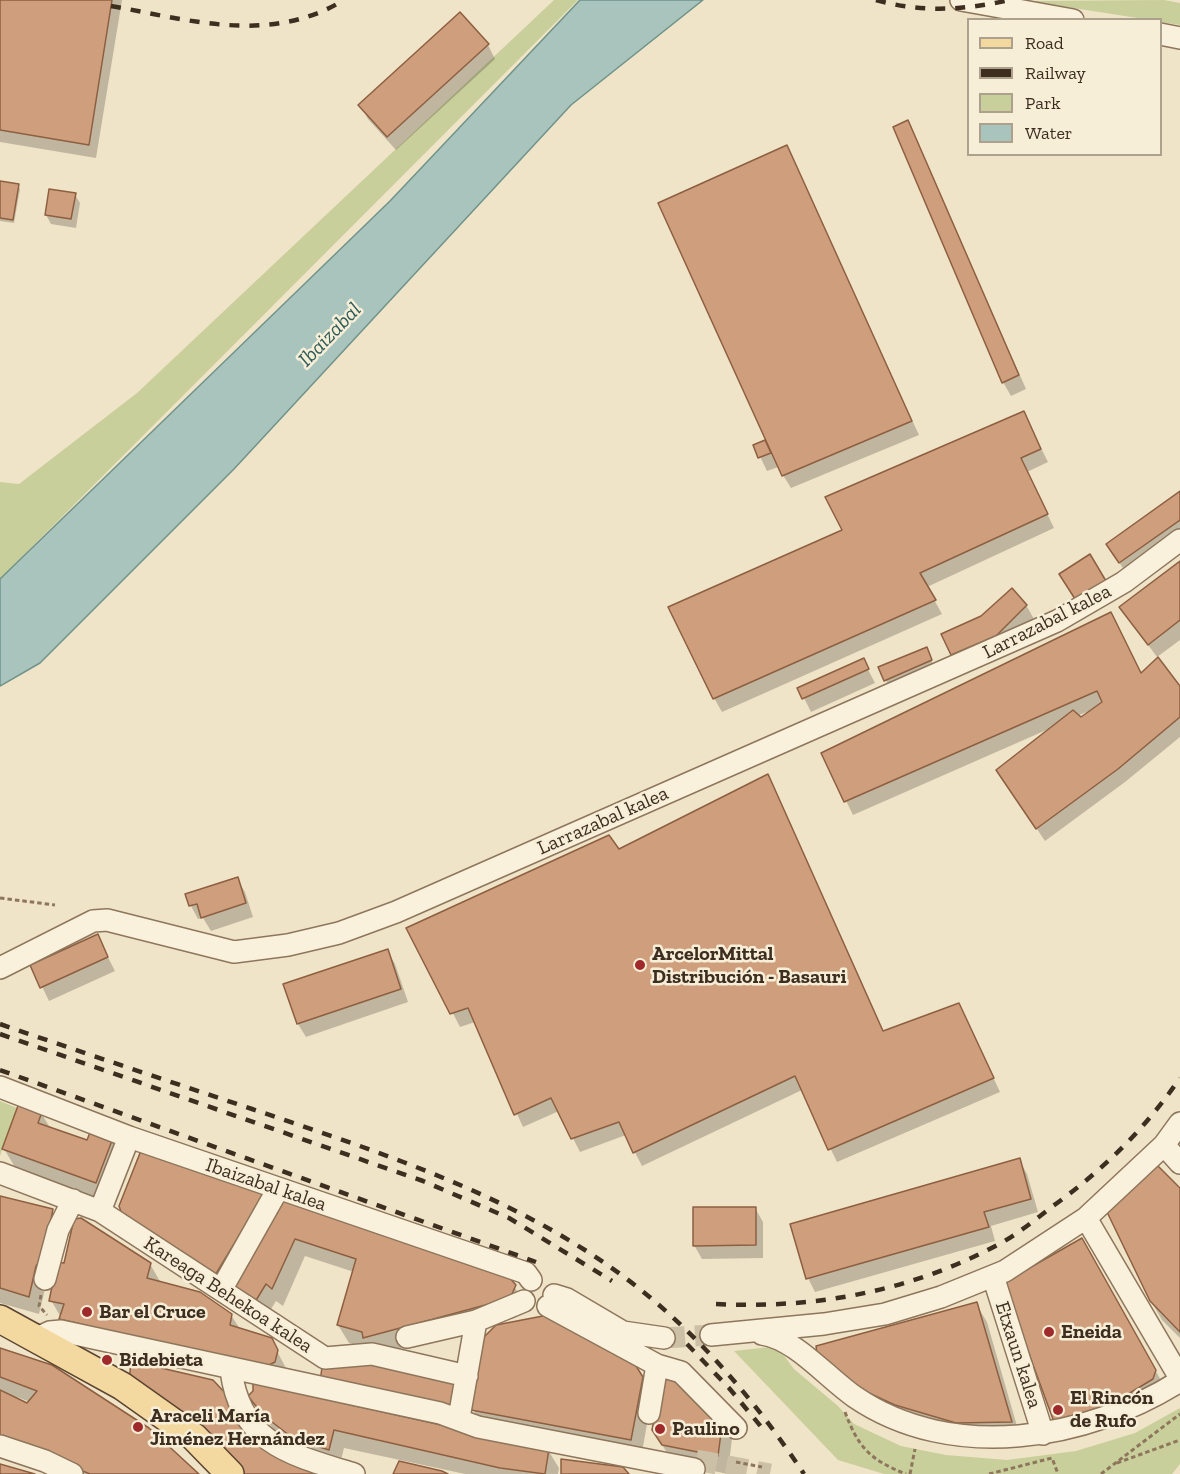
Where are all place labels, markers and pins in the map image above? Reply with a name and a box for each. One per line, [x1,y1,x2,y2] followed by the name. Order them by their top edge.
[652,942,847,989] place label: ArcelorMittal Distribución - Basauri
[633,958,647,972] marker: ArcelorMittal Distribución - Basauri
[99,1300,206,1324] place label: Bar el Cruce
[80,1305,94,1319] marker: Bar el Cruce
[1061,1320,1122,1344] place label: Eneida
[1042,1325,1056,1339] marker: Eneida
[119,1348,203,1372] place label: Bidebieta
[100,1353,114,1367] marker: Bidebieta
[1070,1386,1154,1433] place label: El Rincón de Rufo
[1051,1403,1065,1417] marker: El Rincón de Rufo
[150,1404,325,1451] place label: Araceli María Jiménez Hernández
[672,1417,740,1441] place label: Paulino
[131,1420,145,1434] marker: Araceli María Jiménez Hernández
[653,1422,667,1436] marker: Paulino

